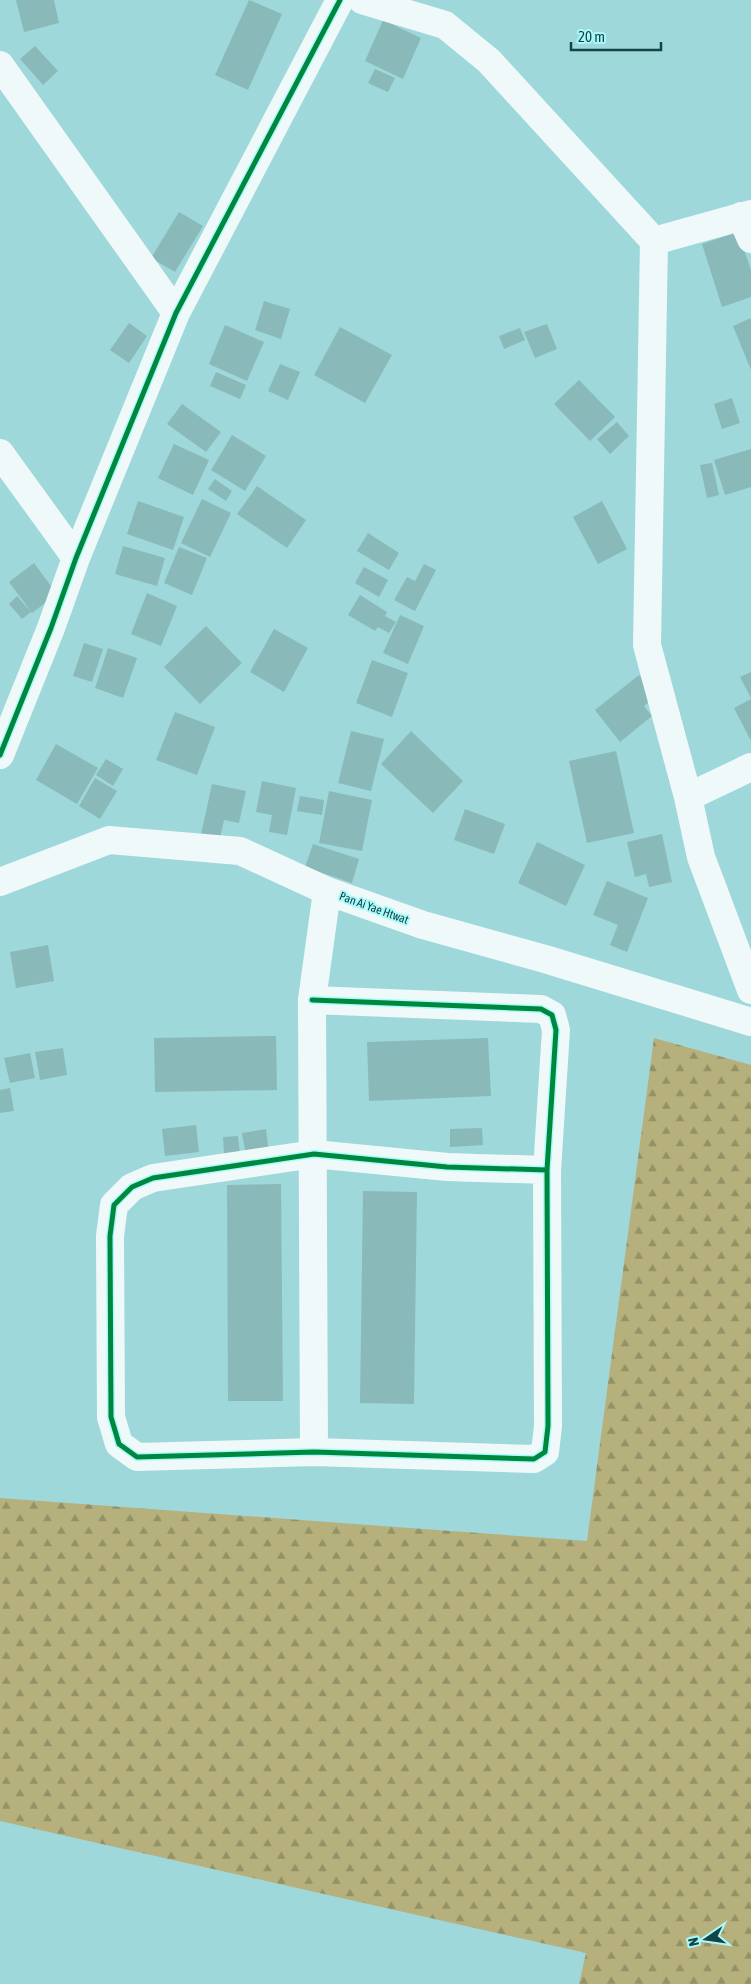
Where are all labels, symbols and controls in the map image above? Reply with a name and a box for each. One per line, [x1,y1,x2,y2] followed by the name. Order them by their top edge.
[571,20,661,52] scale bar
[578,28,605,45] text: 20 m
[337,889,411,927] street label: Pan Ai Yae Htwat
[681,1914,731,1964] north arrow
[685,1936,702,1948] text: N

